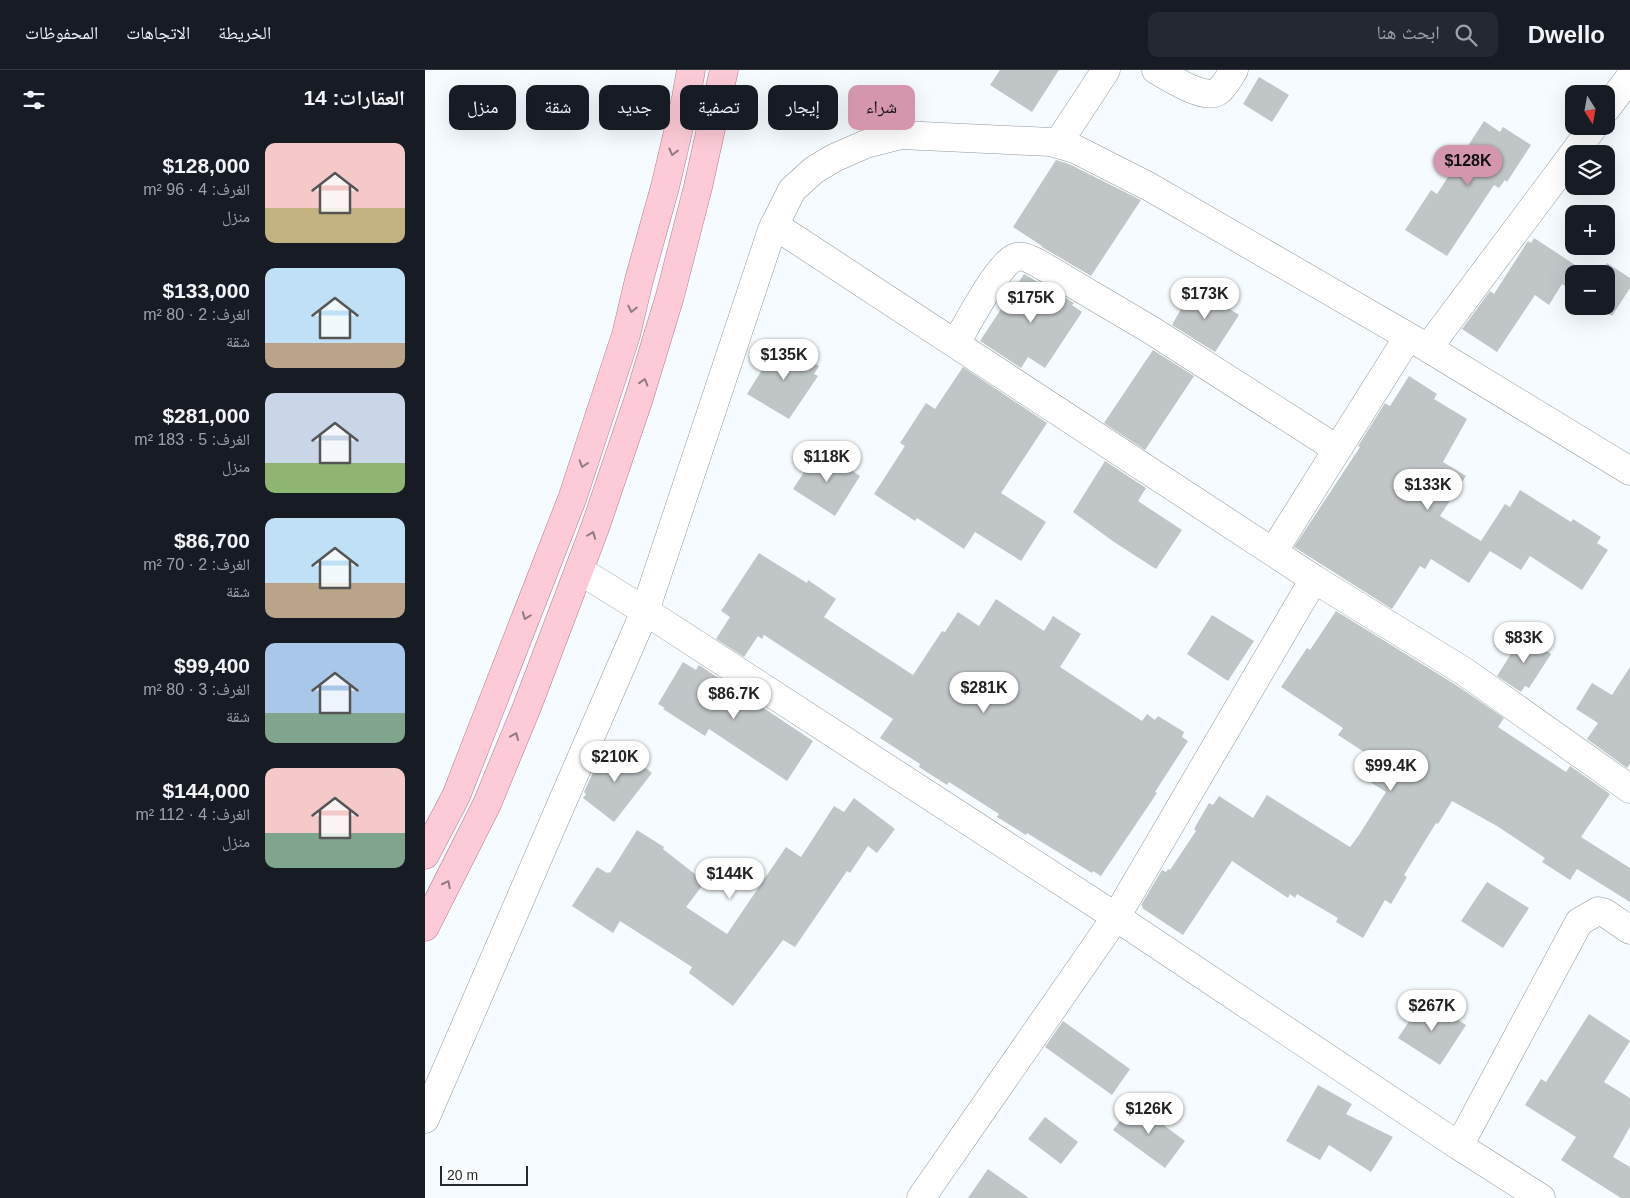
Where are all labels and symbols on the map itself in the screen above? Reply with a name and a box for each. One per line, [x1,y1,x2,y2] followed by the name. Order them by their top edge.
[1565,85,1615,135] north arrow
[1433,144,1503,187] pin: $128K
[668,147,679,156] one-way arrow
[1170,278,1240,320] pin: $173K
[996,282,1066,324] pin: $175K
[627,305,638,313] one-way arrow
[749,338,819,381] pin: $135K
[638,378,648,386] one-way arrow
[792,440,862,483] pin: $118K
[578,459,588,467] one-way arrow
[1393,468,1463,511] pin: $133K
[586,532,596,540] one-way arrow
[522,611,532,620] one-way arrow
[1494,622,1554,664] pin: $83K
[949,672,1019,714] pin: $281K
[693,678,775,720] pin: $86.7K
[508,732,519,741] one-way arrow
[580,740,650,783] pin: $210K
[1350,750,1432,792] pin: $99.4K
[695,858,765,900] pin: $144K
[441,880,451,889] one-way arrow
[1397,990,1467,1032] pin: $267K
[1114,1092,1184,1135] pin: $126K
[440,1163,527,1186] scale bar

